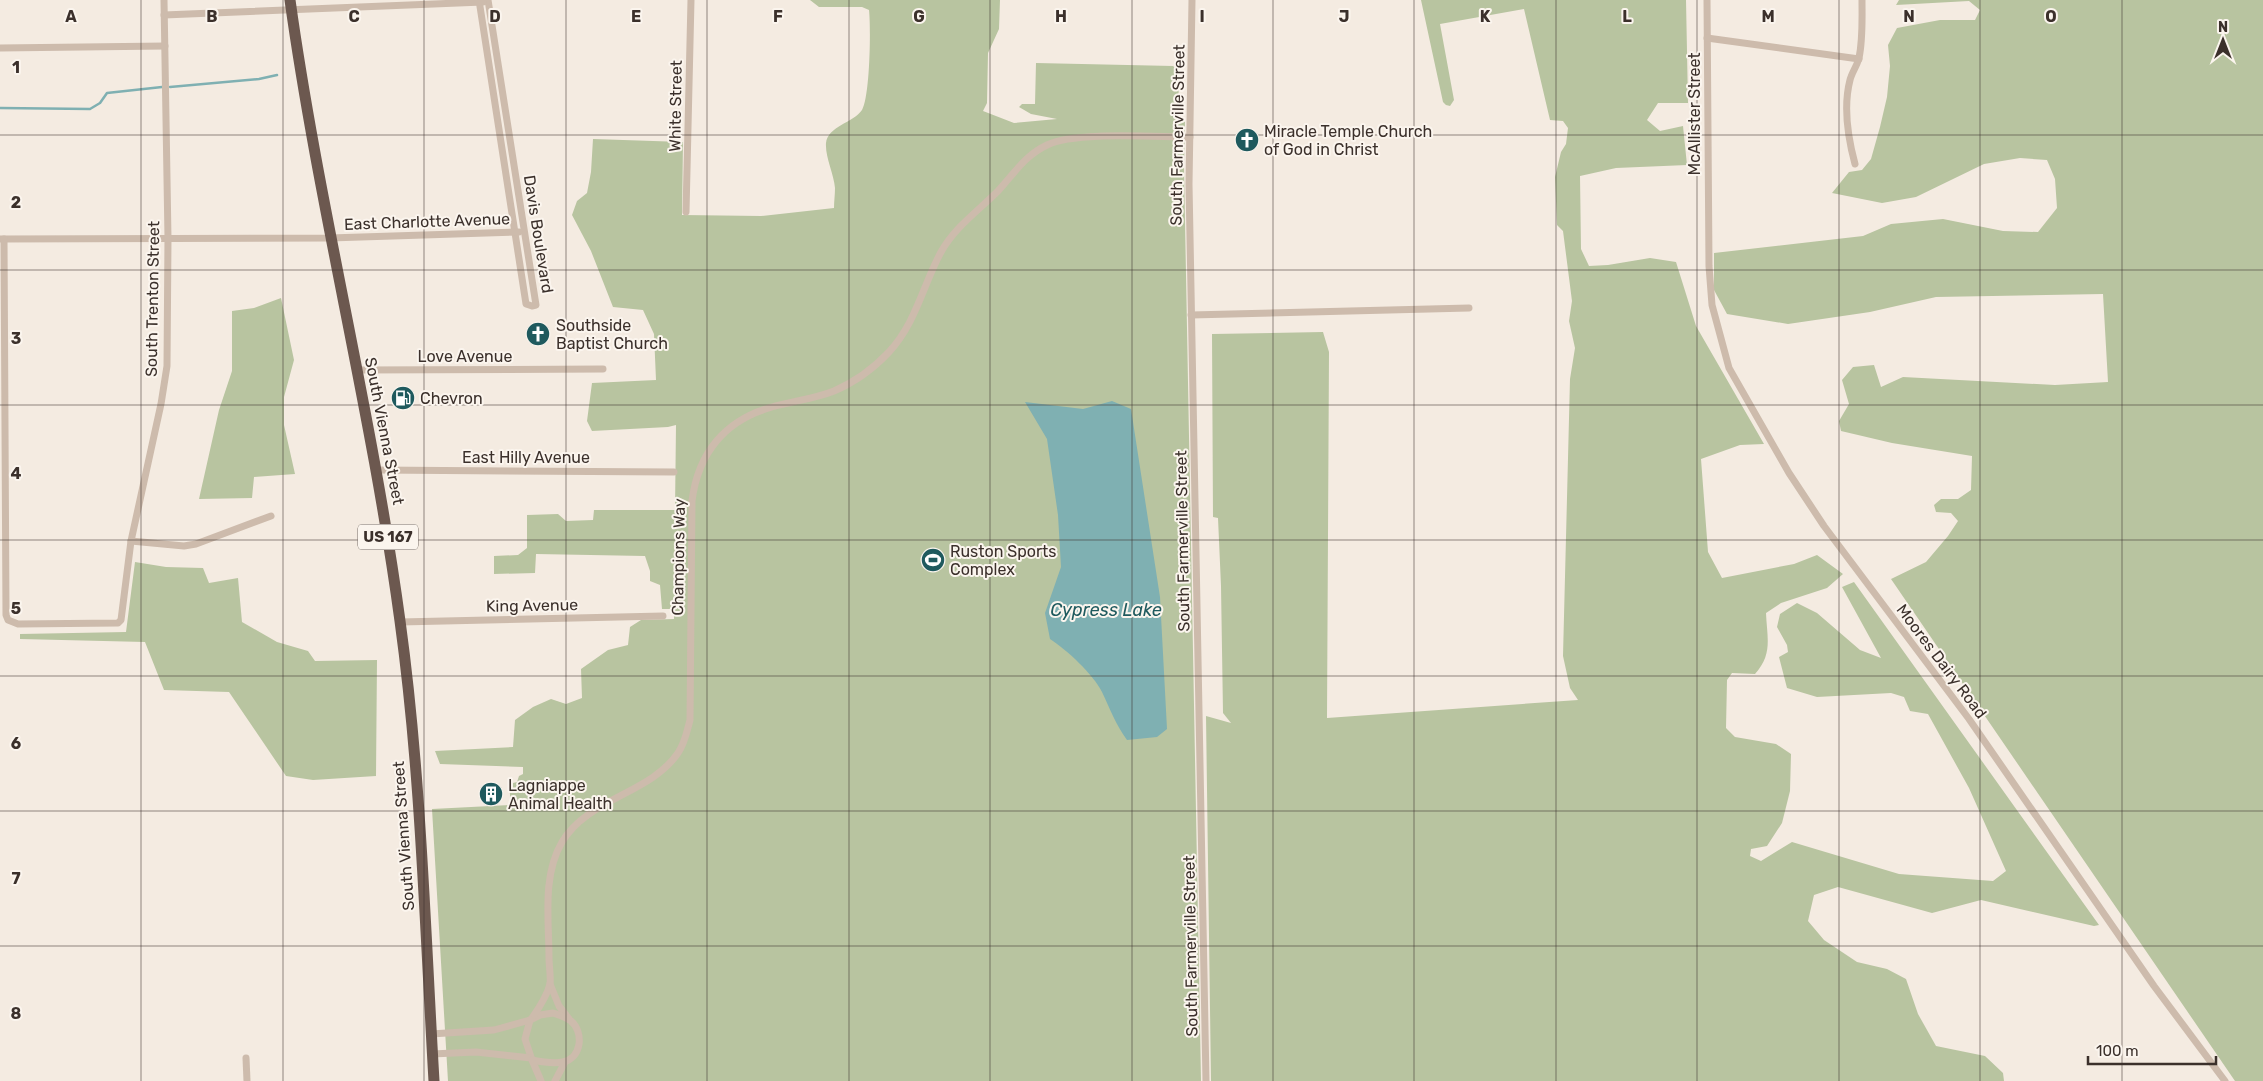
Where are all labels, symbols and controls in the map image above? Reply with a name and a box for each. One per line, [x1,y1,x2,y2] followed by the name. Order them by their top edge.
[65,7,77,26] text: A
[206,7,218,26] text: B
[348,7,360,26] text: C
[489,7,501,26] text: D
[631,7,641,26] text: E
[773,7,783,26] text: F
[913,7,925,26] text: G
[1055,7,1067,26] text: H
[1199,7,1205,26] text: I
[1339,7,1349,26] text: J
[1480,7,1491,26] text: K
[1622,7,1632,26] text: L
[1761,7,1775,26] text: M
[1903,7,1915,26] text: N
[2045,7,2057,26] text: O
[2198,15,2248,65] north arrow
[2218,19,2228,36] text: N
[1166,44,1189,226] street label: South Farmerville Street
[1685,52,1704,176] street label: McAllister Street
[12,58,20,77] text: 1
[665,60,686,152] street label: White Street
[1264,122,1432,159] place label: Miracle Temple Church of God in Christ
[1234,127,1260,153] church icon: Miracle Temple Church of God in Christ
[520,174,557,295] street label: Davis Boulevard
[11,193,21,212] text: 2
[344,209,510,234] street label: East Charlotte Avenue
[142,221,163,377] street label: South Trenton Street
[556,316,668,353] place label: Southside Baptist Church
[525,321,551,347] church icon: Southside Baptist Church
[11,329,21,348] text: 3
[418,347,512,366] street label: Love Avenue
[361,356,408,506] street label: South Vienna Street
[390,385,416,411] fuel station icon: Chevron
[420,389,483,408] place label: Chevron
[462,448,590,467] street label: East Hilly Avenue
[1171,450,1194,632] street label: South Farmerville Street
[11,464,22,483] text: 4
[668,498,689,616] street label: Champions Way
[358,524,418,550] road number: US 167
[950,542,1056,579] place label: Ruston Sports Complex
[920,547,946,573] sports icon: Ruston Sports Complex
[486,595,578,616] street label: King Avenue
[11,599,21,618] text: 5
[1050,599,1162,621] water label: Cypress Lake
[1892,600,1991,722] street label: Moores Dairy Road
[11,734,21,753] text: 6
[389,761,418,911] street label: South Vienna Street
[508,776,612,813] place label: Lagniappe Animal Health
[478,781,504,807] building icon: Lagniappe Animal Health
[1179,855,1202,1037] street label: South Farmerville Street
[11,869,21,888] text: 7
[11,1004,22,1023] text: 8
[2088,1034,2216,1066] scale bar
[2096,1042,2138,1060] text: 100 m

